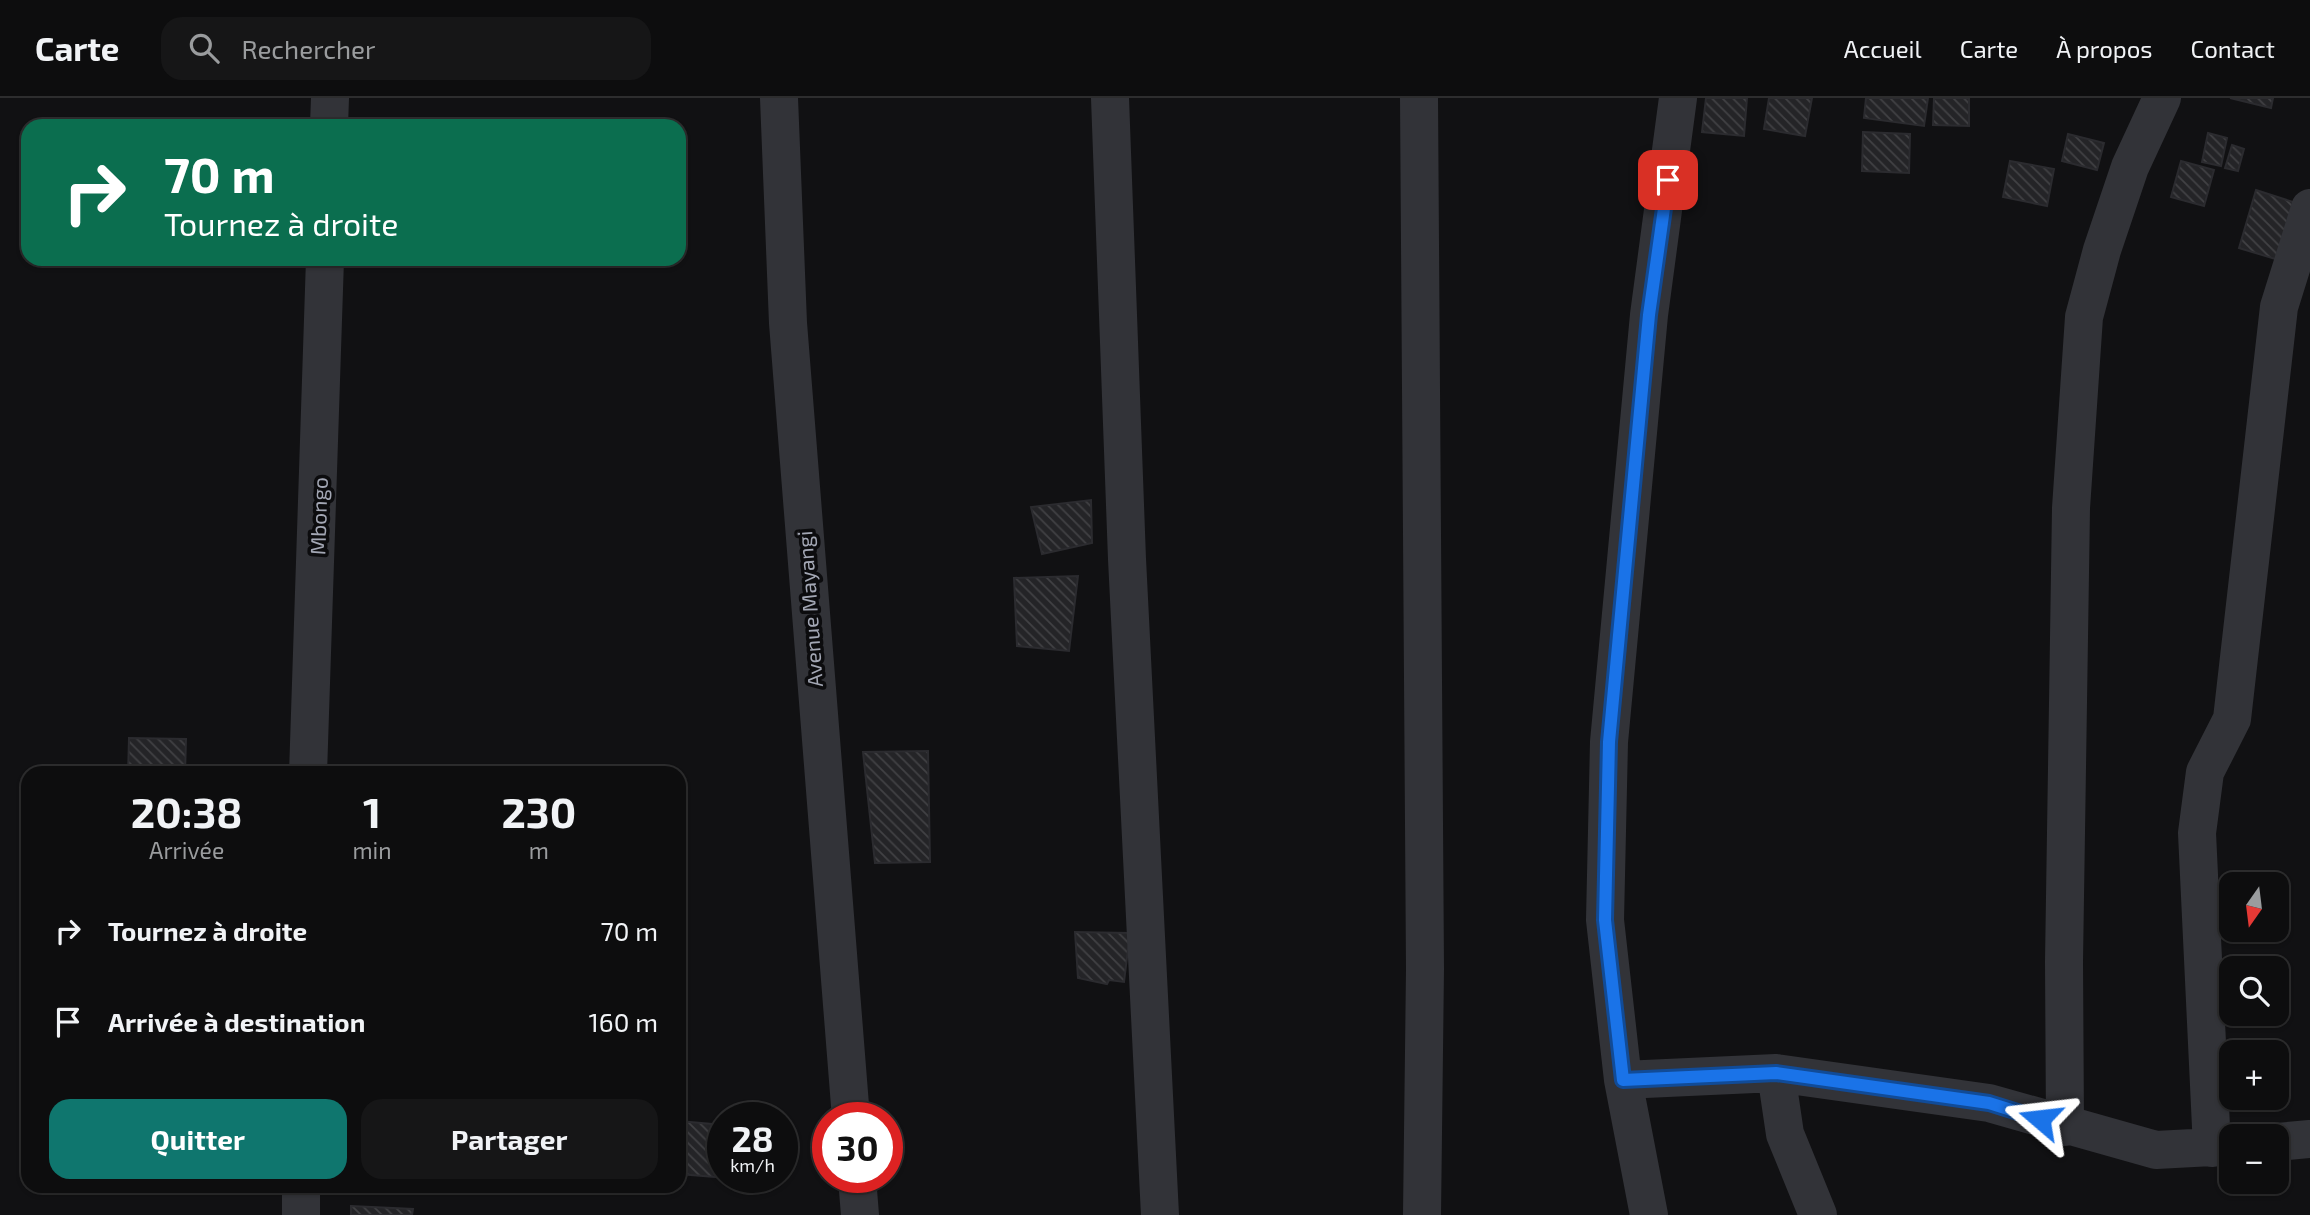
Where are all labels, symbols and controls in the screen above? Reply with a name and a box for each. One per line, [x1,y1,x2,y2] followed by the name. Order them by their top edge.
[161,17,651,80] search box
[35,28,119,68] text: Carte
[185,29,223,67] icon: search
[241,33,375,64] text: Rechercher
[1844,34,1922,63] text: Accueil
[1960,34,2018,63] text: Carte
[2056,34,2153,63] text: À propos
[2191,34,2275,63] text: Contact
[164,144,275,203] text: 70 m
[49,147,140,238] icon: right
[1638,150,1698,210] pin
[1649,161,1687,199] icon: arrive
[164,204,398,242] text: Tournez à droite
[304,477,332,555] street label: Mbongo
[791,530,827,688] street label: Avenue Mayangi
[131,786,243,836] text: 20:38
[363,786,381,836] text: 1
[501,786,576,836] text: 230
[149,836,224,864] text: Arrivée
[352,836,392,864] text: min
[529,836,549,864] text: m
[2219,872,2289,942] north arrow
[2219,872,2289,1194] map controls
[49,912,87,950] icon: right
[108,915,307,946] text: Tournez à droite
[600,915,658,946] text: 70 m
[2219,956,2289,1026] button: search
[49,1003,87,1041] icon: arrive
[108,1006,365,1037] text: Arrivée à destination
[589,1006,658,1037] text: 160 m
[2219,1040,2289,1110] button: +
[2003,1082,2077,1156] position arrow
[49,1099,347,1179] button: Quitter
[361,1099,658,1179] button: Partager
[812,1102,903,1193] speed limit sign: 30
[731,1117,774,1159] text: 28
[2219,1124,2289,1194] button: −
[730,1154,775,1176] text: km/h

